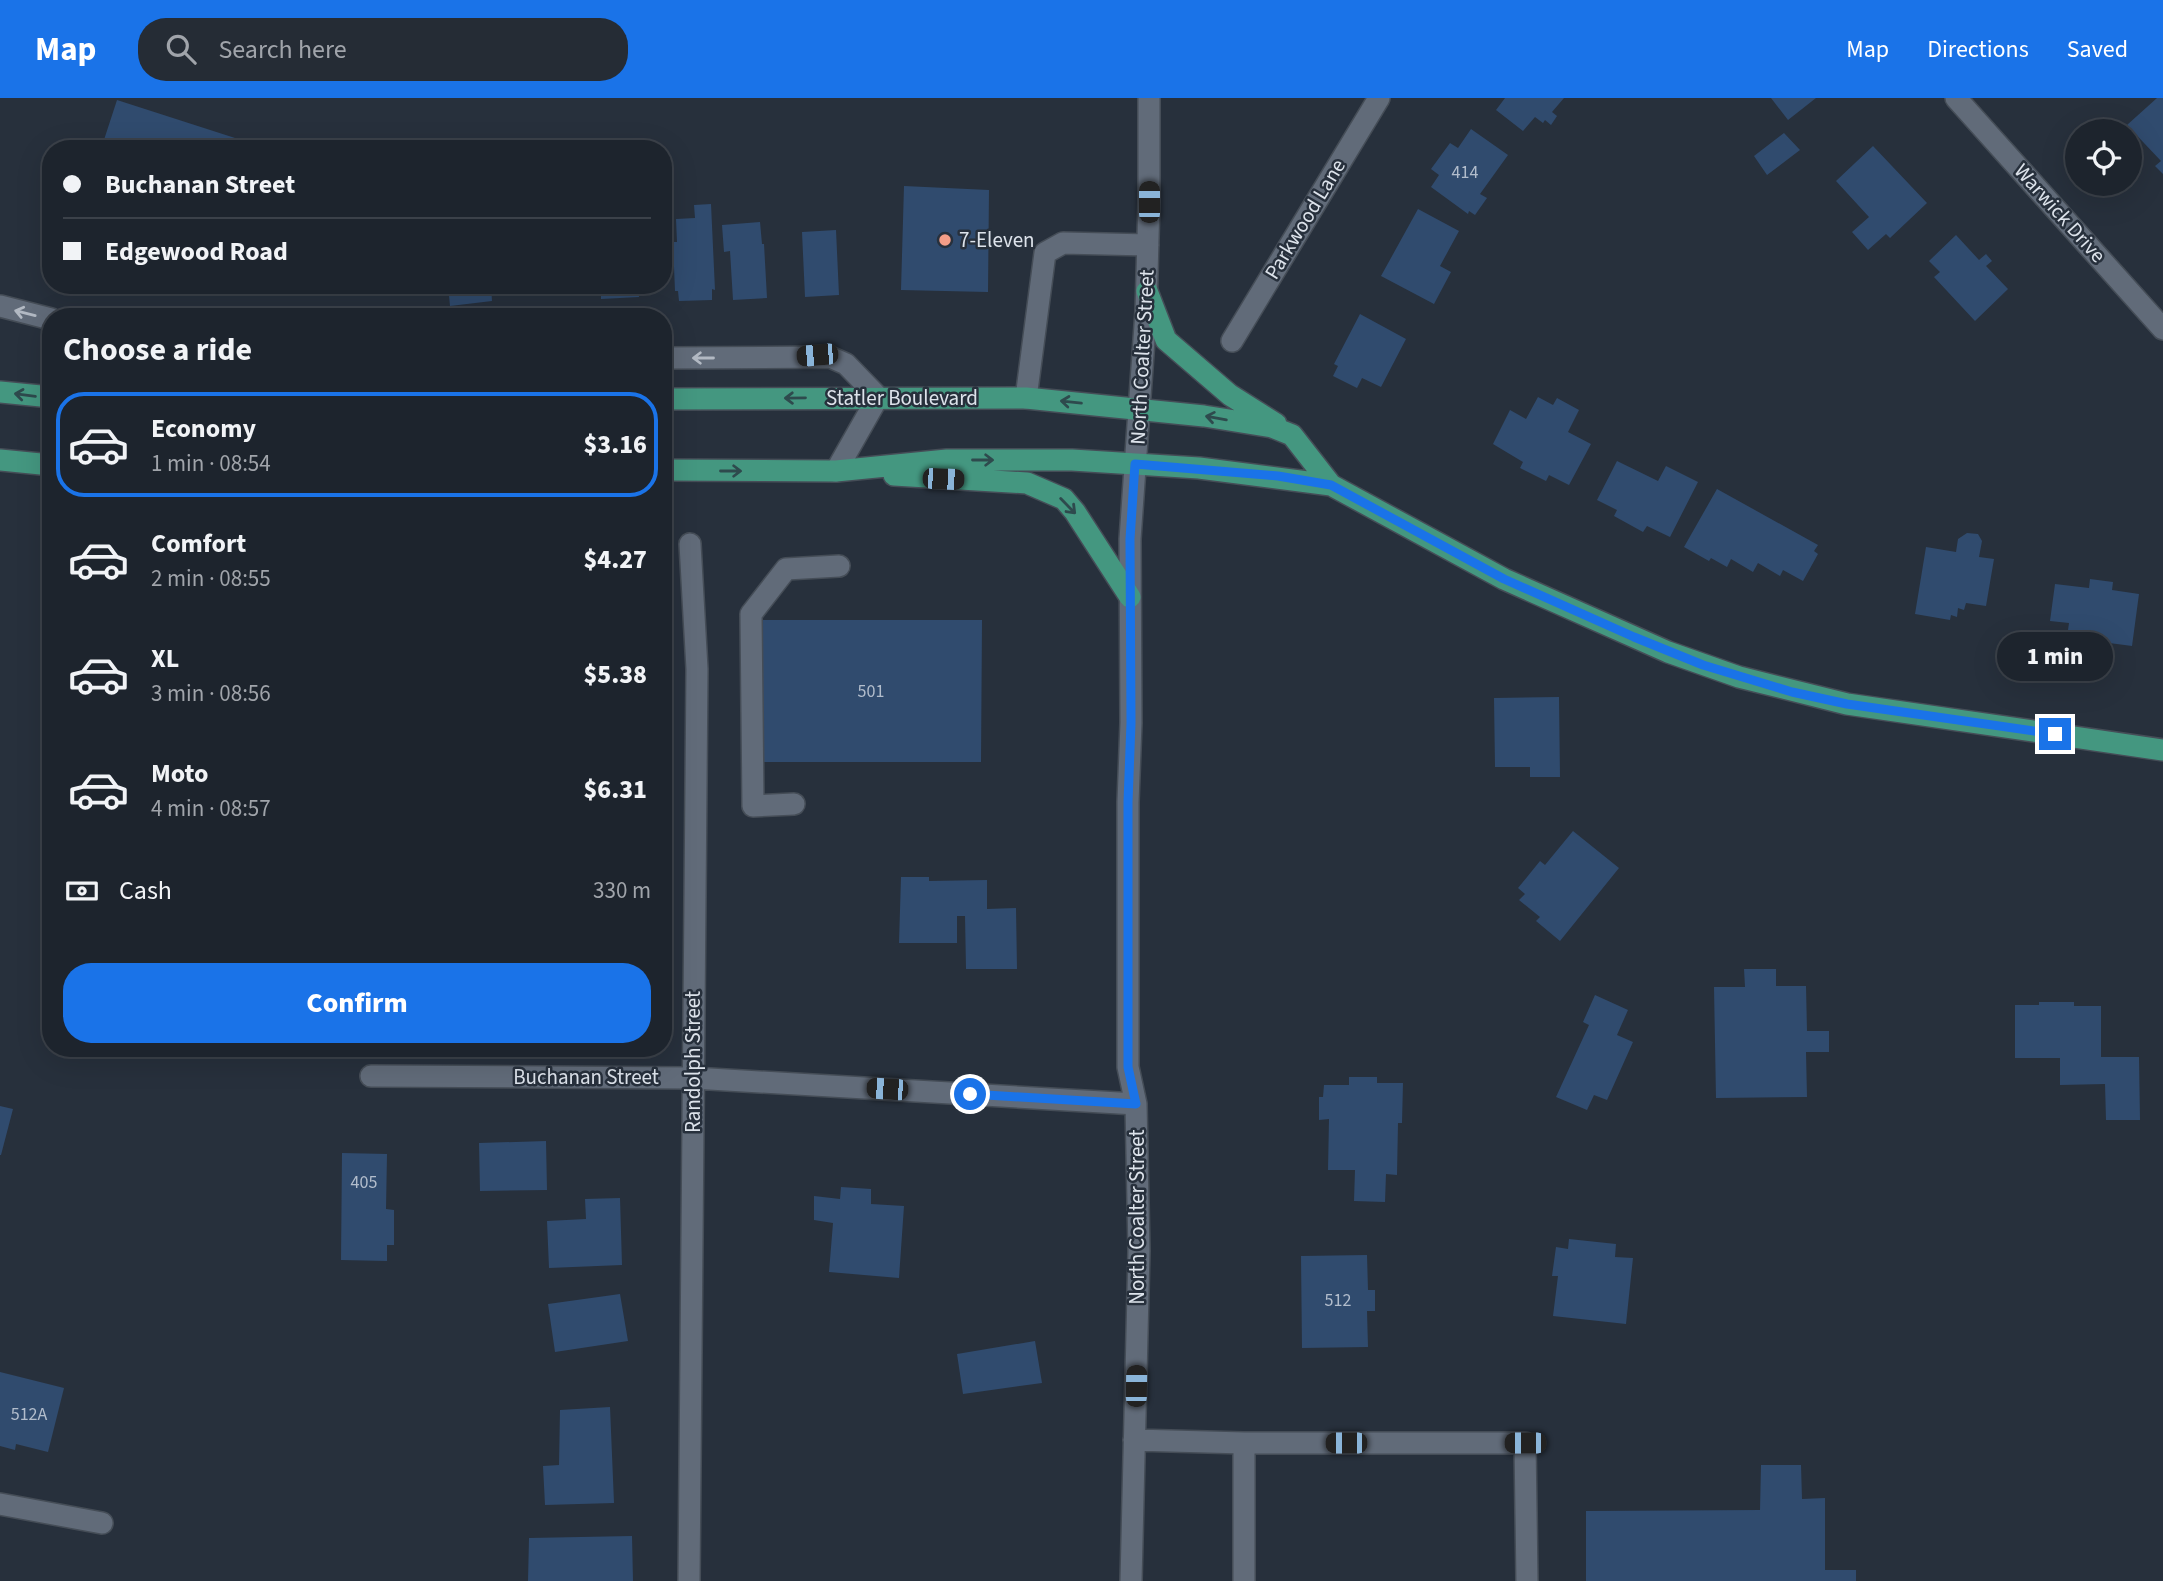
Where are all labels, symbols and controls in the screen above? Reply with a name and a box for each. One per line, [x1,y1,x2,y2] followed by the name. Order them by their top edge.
[138,18,628,81] search box
[35,26,96,73] text: Map
[162,30,200,68] icon: search
[218,31,347,68] text: Search here
[1846,32,1889,67] text: Map
[1927,32,2029,67] text: Directions
[2067,32,2128,67] text: Saved
[2065,119,2142,196] map controls
[2065,119,2142,196] button: locate
[1257,153,1353,285] street label: Parkwood Lane
[2007,157,2113,269] street label: Warwick Drive
[1452,160,1478,185] house number: 414
[105,166,295,203] text: Buchanan Street
[1139,181,1160,223] car
[959,225,1035,255] place label: 7-Eleven
[937,232,953,248] marker: 7-Eleven
[105,233,288,270] text: Edgewood Road
[1122,269,1162,445] street label: North Coalter Street
[14,306,37,319] one-way arrow
[63,327,252,373] text: Choose a ride
[796,343,839,367] car
[692,351,715,365] one-way arrow
[826,383,978,413] street label: Statler Boulevard
[15,388,37,401] one-way arrow
[784,391,807,405] one-way arrow
[1061,395,1083,408] one-way arrow
[151,410,256,447] text: Economy
[1205,411,1228,424] one-way arrow
[67,413,130,476] icon: car
[583,426,647,463] text: $3.16
[151,447,271,480] text: 1 min · 08:54
[971,453,994,467] one-way arrow
[720,464,743,478] one-way arrow
[922,468,965,490] car
[1060,498,1077,515] one-way arrow
[151,525,246,562] text: Comfort
[67,528,130,591] icon: car
[583,541,647,578] text: $4.27
[151,562,271,595] text: 2 min · 08:55
[1997,632,2113,682] callout: 1 min
[151,640,179,677] text: XL
[2027,640,2083,673] text: 1 min
[67,643,130,706] icon: car
[583,656,647,693] text: $5.38
[151,677,271,710] text: 3 min · 08:56
[858,679,884,704] house number: 501
[2039,718,2071,750] route end
[151,755,208,792] text: Moto
[67,758,130,821] icon: car
[583,771,647,808] text: $6.31
[151,792,271,825] text: 4 min · 08:57
[63,872,101,910] icon: cash
[119,872,172,909] text: Cash
[593,874,651,907] text: 330 m
[63,963,651,1043] button: Confirm
[678,991,708,1133] street label: Randolph Street
[513,1062,659,1092] street label: Buchanan Street
[866,1077,909,1101] car
[954,1078,986,1110] route start
[1122,1129,1152,1305] street label: North Coalter Street
[351,1170,377,1195] house number: 405
[1325,1288,1351,1313] house number: 512
[1126,1365,1147,1407] car
[11,1402,48,1427] house number: 512A
[1326,1433,1368,1454] car
[1505,1433,1547,1454] car

